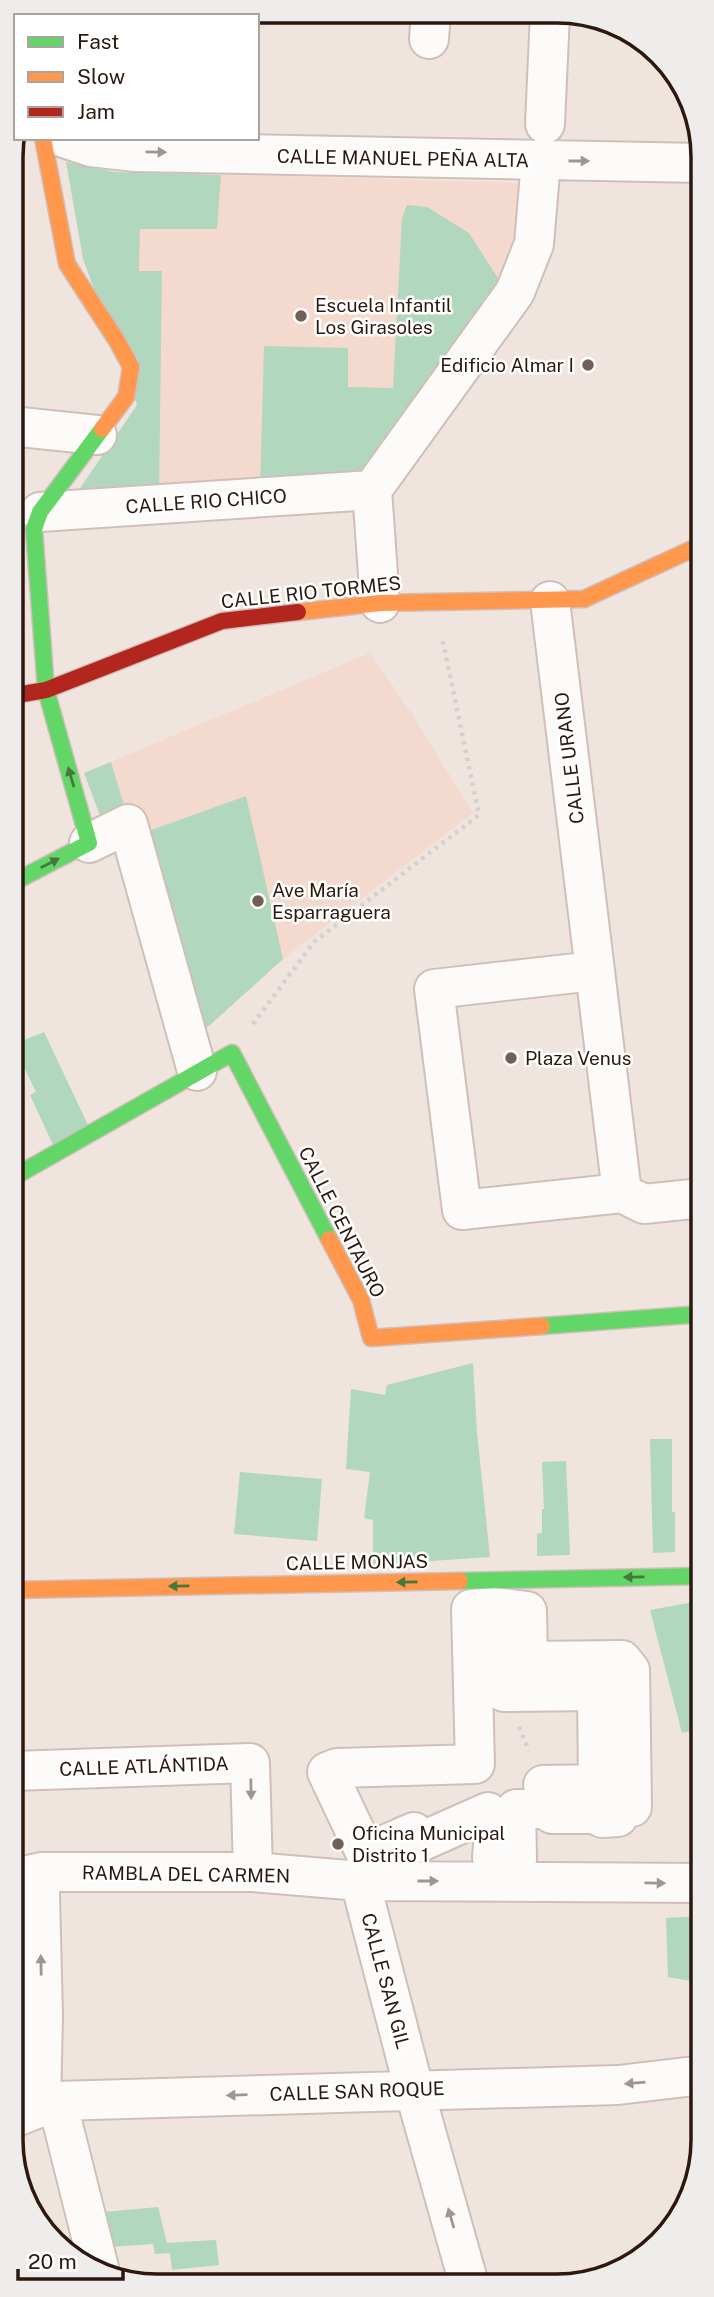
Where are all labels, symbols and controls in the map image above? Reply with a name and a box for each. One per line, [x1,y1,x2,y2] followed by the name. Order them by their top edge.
[14,14,259,140] legend
[77,29,119,54] text: Fast
[77,64,125,89] text: Slow
[77,99,115,124] text: Jam
[277,145,529,171] street label: CALLE MANUEL PEÑA ALTA
[145,147,167,158] one-way arrow
[568,155,590,167] one-way arrow
[315,294,452,338] place label: Escuela Infantil Los Girasoles
[293,308,309,324] marker: Escuela Infantil Los Girasoles
[440,354,574,376] place label: Edificio Almar I
[580,357,596,373] marker: Edificio Almar I
[125,484,287,518] street label: CALLE RIO CHICO
[220,572,402,612] street label: CALLE RIO TORMES
[550,691,588,825] street label: CALLE URANO
[65,767,75,788] one-way arrow
[41,858,61,870] one-way arrow
[272,879,391,923] place label: Ave María Esparraguera
[250,893,266,909] marker: Ave María Esparraguera
[525,1047,631,1069] place label: Plaza Venus
[503,1050,519,1066] marker: Plaza Venus
[294,1143,390,1301] street label: CALLE CENTAURO
[286,1550,428,1574] street label: CALLE MONJAS
[623,1571,645,1583] one-way arrow
[396,1576,418,1588] one-way arrow
[168,1580,190,1592] one-way arrow
[59,1752,229,1780] street label: CALLE ATLÁNTIDA
[245,1778,257,1800] one-way arrow
[352,1822,505,1866] place label: Oficina Municipal Distrito 1
[330,1836,346,1852] marker: Oficina Municipal Distrito 1
[82,1861,290,1887] street label: RAMBLA DEL CARMEN
[417,1875,439,1887] one-way arrow
[645,1877,667,1889] one-way arrow
[357,1911,415,2051] street label: CALLE SAN GIL
[36,1954,47,1976] one-way arrow
[269,2077,445,2105] street label: CALLE SAN ROQUE
[624,2078,646,2089] one-way arrow
[225,2089,247,2101] one-way arrow
[445,2207,455,2228] one-way arrow
[18,2238,122,2282] scale bar
[28,2249,77,2274] text: 20 m

